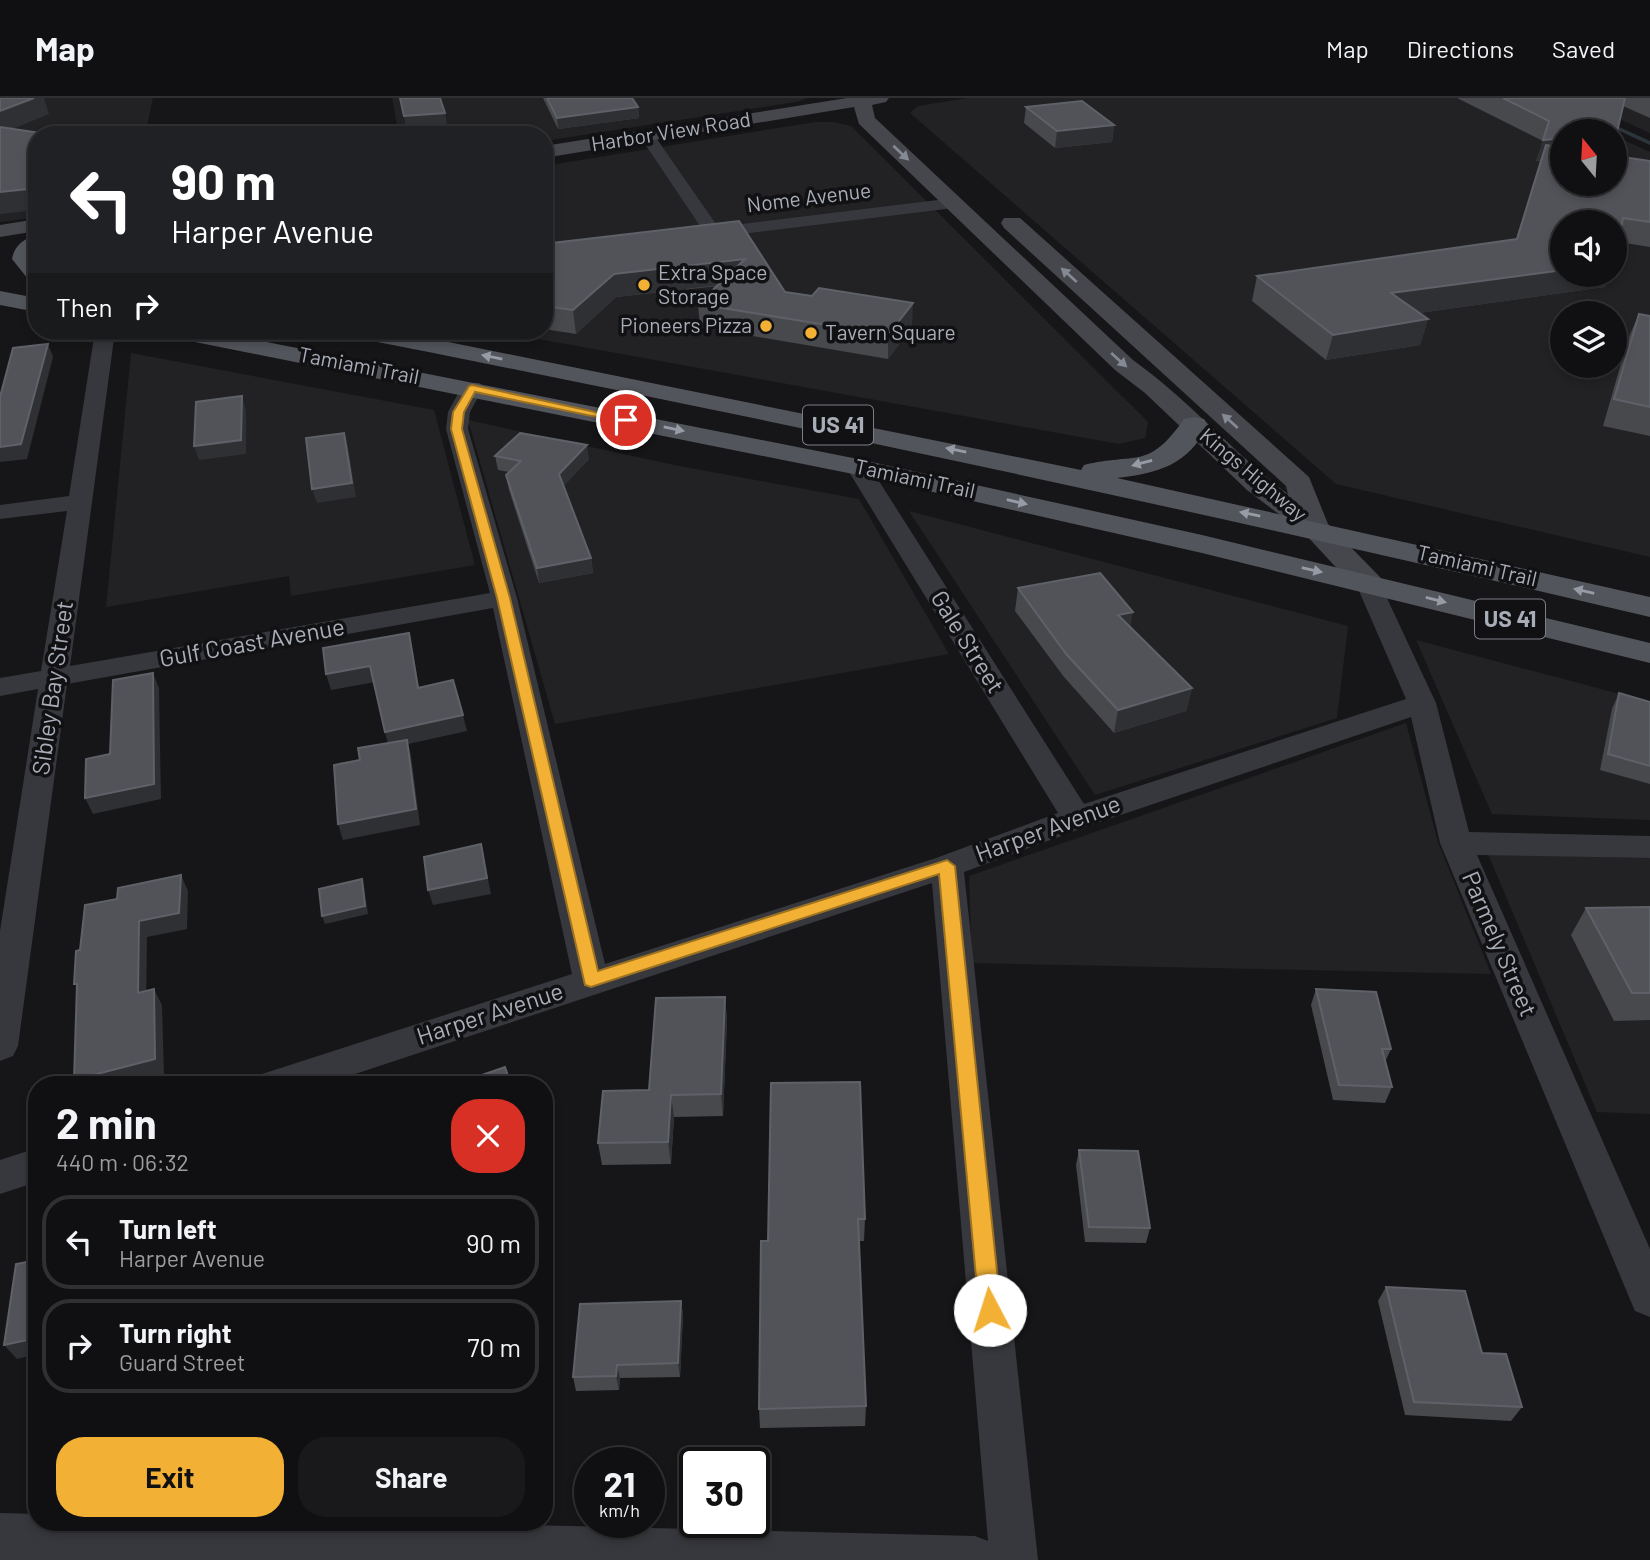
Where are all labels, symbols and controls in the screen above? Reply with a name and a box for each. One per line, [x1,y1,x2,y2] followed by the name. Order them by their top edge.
[35,28,95,68] text: Map
[1326,34,1369,63] text: Map
[1407,34,1514,63] text: Directions
[1552,34,1615,63] text: Saved
[589,106,752,155] street label: Harbor View Road
[1550,119,1628,196] north arrow
[1550,119,1627,378] map controls
[892,145,909,161] one-way arrow
[171,151,276,210] text: 90 m
[56,154,147,245] icon: left
[745,176,872,217] street label: Nome Avenue
[1550,210,1627,287] button: sound
[171,211,374,249] text: Harper Avenue
[658,259,768,308] place label: Extra Space Storage
[1061,267,1078,283] one-way arrow
[636,277,652,293] marker: Extra Space Storage
[127,287,165,325] icon: right
[56,291,113,322] text: Then
[1550,301,1627,378] button: layers
[620,312,752,337] place label: Pioneers Pizza
[758,318,774,334] marker: Pioneers Pizza
[825,319,956,344] place label: Tavern Square
[803,325,819,341] marker: Tavern Square
[297,341,422,388] street label: Tamiami Trail
[481,351,503,362] one-way arrow
[1111,352,1128,367] one-way arrow
[596,390,656,450] pin
[607,401,645,439] icon: arrive
[803,406,873,444] road number: US 41
[1222,413,1239,429] one-way arrow
[1196,422,1313,526] street label: Kings Highway
[663,424,685,435] one-way arrow
[945,444,967,455] one-way arrow
[853,453,978,502] street label: Tamiami Trail
[1130,458,1152,469] one-way arrow
[1006,497,1028,508] one-way arrow
[1239,508,1261,519] one-way arrow
[1415,539,1540,590] street label: Tamiami Trail
[1301,565,1323,576] one-way arrow
[925,585,1011,698] street label: Gale Street
[1572,585,1594,596] one-way arrow
[1425,595,1447,606] one-way arrow
[25,599,78,777] street label: Sibley Bay Street
[1475,600,1545,638] road number: US 41
[157,611,347,672] street label: Gulf Coast Avenue
[971,788,1124,867] street label: Harper Avenue
[1457,867,1544,1020] street label: Parmely Street
[413,975,566,1050] street label: Harper Avenue
[56,1097,157,1147] text: 2 min
[451,1099,525,1173] button: close
[56,1148,189,1176] text: 440 m · 06:32
[119,1213,217,1244] text: Turn left
[60,1223,98,1261] icon: left
[466,1227,521,1258] text: 90 m
[119,1244,265,1272] text: Harper Avenue
[953,1273,1027,1347] position arrow
[119,1317,232,1348] text: Turn right
[60,1327,98,1365] icon: right
[467,1331,521,1362] text: 70 m
[119,1348,245,1376] text: Guard Street
[56,1437,284,1517] button: Exit
[298,1437,525,1517] button: Share
[679,1447,770,1538] speed limit sign: 30
[604,1462,635,1504] text: 21
[599,1499,640,1521] text: km/h

